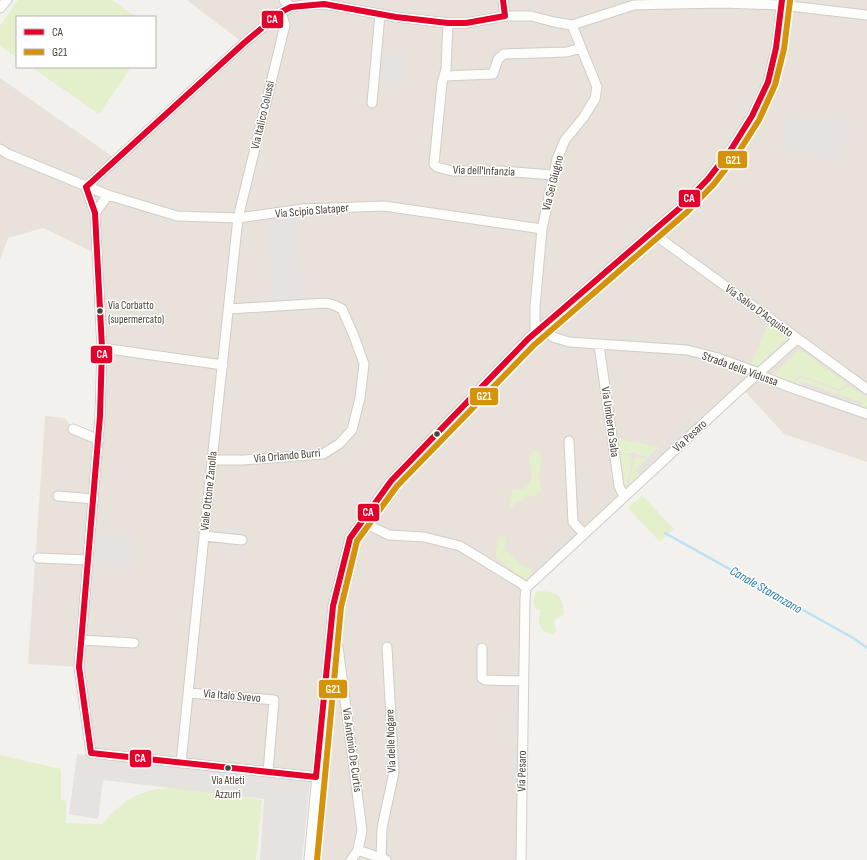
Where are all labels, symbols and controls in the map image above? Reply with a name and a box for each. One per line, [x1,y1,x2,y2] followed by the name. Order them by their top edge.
[261,10,284,29] line badge: CA
[267,13,278,26] text: CA
[16,16,156,68] legend
[52,25,64,40] text: CA
[52,45,68,60] text: G21
[248,79,278,151] street label: Via Italico Colussi
[717,150,748,169] line badge: G21
[539,154,567,212] street label: Via Sei Giugno
[726,154,741,167] text: G21
[453,162,516,180] street label: Via dell'Infanzia
[678,189,701,208] line badge: CA
[684,192,695,205] text: CA
[275,200,350,222] street label: Via Scipio Slataper
[722,281,796,341] street label: Via Salvo D'Acquisto
[108,299,164,326] place label: Via Corbatto (supermercato)
[95,306,105,316] marker: Via Corbatto (supermercato)
[90,345,113,364] line badge: CA
[97,348,108,361] text: CA
[700,348,780,390] street label: Strada della Vidussa
[598,386,622,459] street label: Via Umberto Saba
[469,387,499,406] line badge: G21
[477,390,492,403] text: G21
[670,416,710,456] street label: Via Pesaro
[432,429,442,439] unlabelled marker
[253,446,321,466] street label: Via Orlando Burri
[197,450,221,531] street label: Viale Ottone Zanolla
[357,503,380,522] line badge: CA
[363,506,374,519] text: CA
[727,563,806,617] water label: Canale Staranzano
[318,679,348,699] line badge: G21
[326,683,341,696] text: G21
[203,686,261,706] street label: Via Italo Svevo
[339,707,365,793] street label: Via Antonio De Curtis
[382,709,400,773] street label: Via delle Nogare
[129,749,152,768] line badge: CA
[514,750,530,792] street label: Via Pesaro
[135,752,146,765] text: CA
[223,763,233,773] marker: Via Atleti Azzurri
[212,774,244,801] place label: Via Atleti Azzurri

